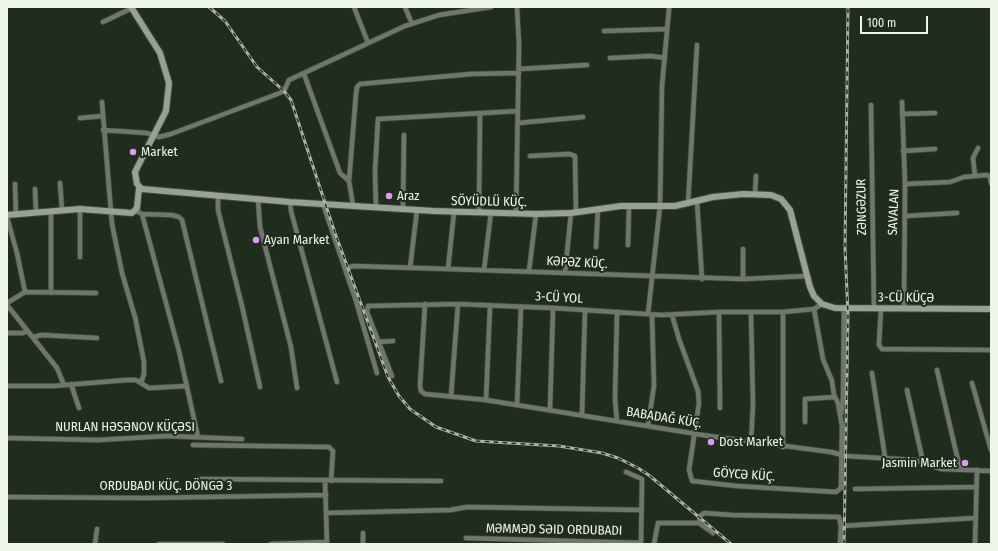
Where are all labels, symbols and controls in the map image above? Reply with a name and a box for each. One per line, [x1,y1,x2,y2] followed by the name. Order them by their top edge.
[862,8,930,34] scale bar
[867,16,896,30] text: 100 m
[141,144,178,160] place label: Market
[128,147,138,157] marker: Market
[854,178,870,236] street label: ZƏNGƏZUR
[397,188,419,204] place label: Araz
[885,188,903,236] street label: SAVALAN
[384,191,394,201] marker: Araz
[451,194,527,210] street label: SÖYÜDLÜ KÜÇ.
[264,232,329,248] place label: Ayan Market
[251,235,261,245] marker: Ayan Market
[546,254,608,272] street label: KƏPƏZ KÜÇ.
[535,289,583,307] street label: 3-CÜ YOL
[878,290,934,306] street label: 3-CÜ KÜÇƏ
[625,404,703,432] street label: BABADAĞ KÜÇ.
[55,419,195,435] street label: NURLAN HƏSƏNOV KÜÇƏSI
[719,434,783,450] place label: Dost Market
[706,437,716,447] marker: Dost Market
[882,455,957,471] place label: Jasmin Market
[960,458,970,468] marker: Jasmin Market
[712,465,776,485] street label: GÖYCƏ KÜÇ.
[100,478,232,494] street label: ORDUBADI KÜÇ. DÖNGƏ 3
[486,521,622,539] street label: MƏMMƏD SƏID ORDUBADI

